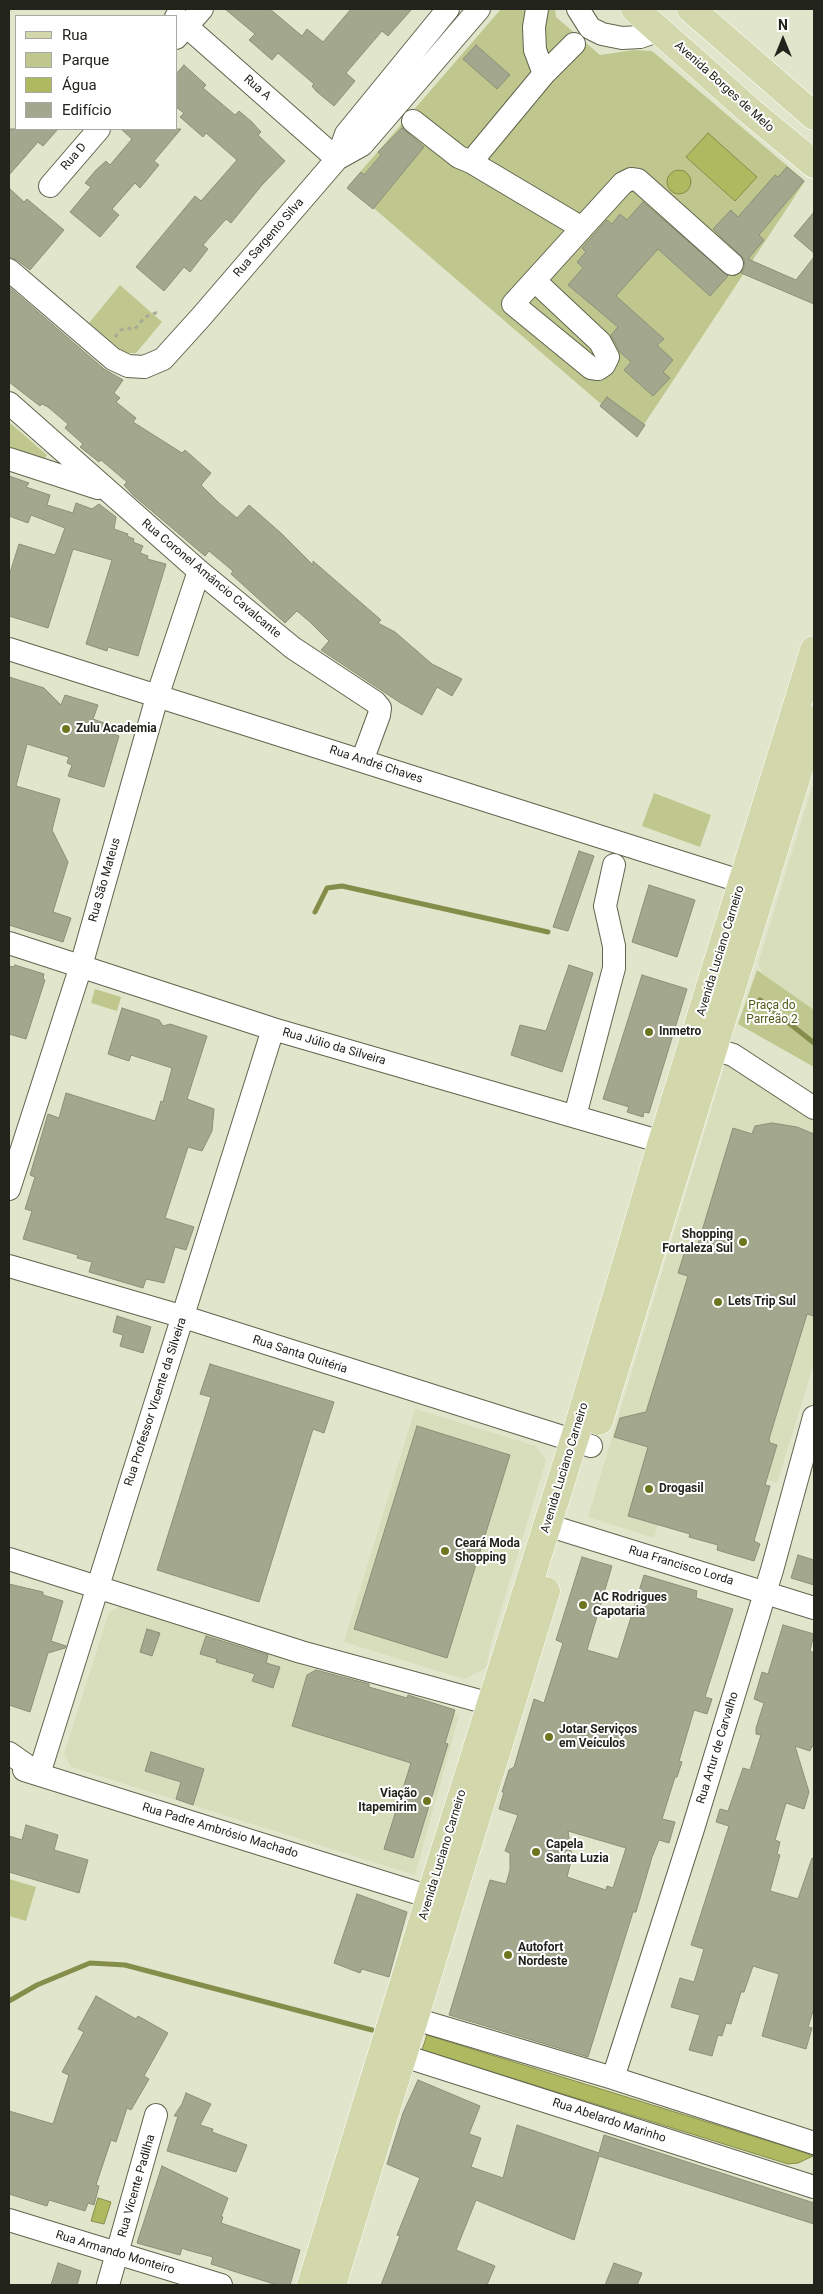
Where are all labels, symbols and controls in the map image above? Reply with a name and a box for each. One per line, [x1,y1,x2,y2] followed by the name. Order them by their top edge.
[15,15,178,130] legend
[758,15,808,65] north arrow
[778,17,788,33] text: N
[62,26,88,44] text: Rua
[671,39,777,135] street label: Avenida Borges de Melo
[62,51,109,69] text: Parque
[240,72,274,104] street label: Rua A
[62,76,97,94] text: Água
[62,101,111,119] text: Edifício
[58,140,90,174] street label: Rua D
[231,196,307,280] street label: Rua Sargento Silva
[138,516,284,642] street label: Rua Coronel Amâncio Cavalcante
[76,722,157,736] place label: Zulu Academia
[60,723,72,735] marker: Zulu Academia
[328,743,424,787] street label: Rua André Chaves
[86,836,124,924] street label: Rua São Mateus
[694,884,748,1018] street label: Avenida Luciano Carneiro
[746,999,798,1027] park label: Praça do Parreão 2
[281,1025,387,1069] street label: Rua Júlio da Silveira
[659,1025,701,1039] place label: Inmetro
[643,1026,655,1038] marker: Inmetro
[662,1228,733,1256] place label: Shopping Fortaleza Sul
[737,1236,749,1248] marker: Shopping Fortaleza Sul
[728,1295,796,1309] place label: Lets Trip Sul
[712,1296,724,1308] marker: Lets Trip Sul
[122,1316,190,1488] street label: Rua Professor Vicente da Silveira
[251,1333,349,1377] street label: Rua Santa Quitéria
[538,1401,592,1535] street label: Avenida Luciano Carneiro
[659,1482,704,1496] place label: Drogasil
[643,1483,655,1495] marker: Drogasil
[455,1537,520,1565] place label: Ceará Moda Shopping
[627,1543,735,1589] street label: Rua Francisco Lorda
[439,1545,451,1557] marker: Ceará Moda Shopping
[593,1591,667,1619] place label: AC Rodrigues Capotaria
[577,1599,589,1611] marker: AC Rodrigues Capotaria
[694,1690,742,1806] street label: Rua Artur de Carvalho
[559,1723,637,1751] place label: Jotar Serviços em Veículos
[543,1731,555,1743] marker: Jotar Serviços em Veículos
[358,1787,417,1815] place label: Viação Itapemirim
[416,1788,470,1922] street label: Avenida Luciano Carneiro
[421,1795,433,1807] marker: Viação Itapemirim
[140,1800,300,1862] street label: Rua Padre Ambrósio Machado
[546,1838,609,1866] place label: Capela Santa Luzia
[530,1846,542,1858] marker: Capela Santa Luzia
[518,1941,567,1969] place label: Autofort Nordeste
[502,1949,514,1961] marker: Autofort Nordeste
[550,2096,668,2146] street label: Rua Abelardo Marinho
[115,2133,159,2239] street label: Rua Vicente Padilha
[54,2228,176,2278] street label: Rua Armando Monteiro

